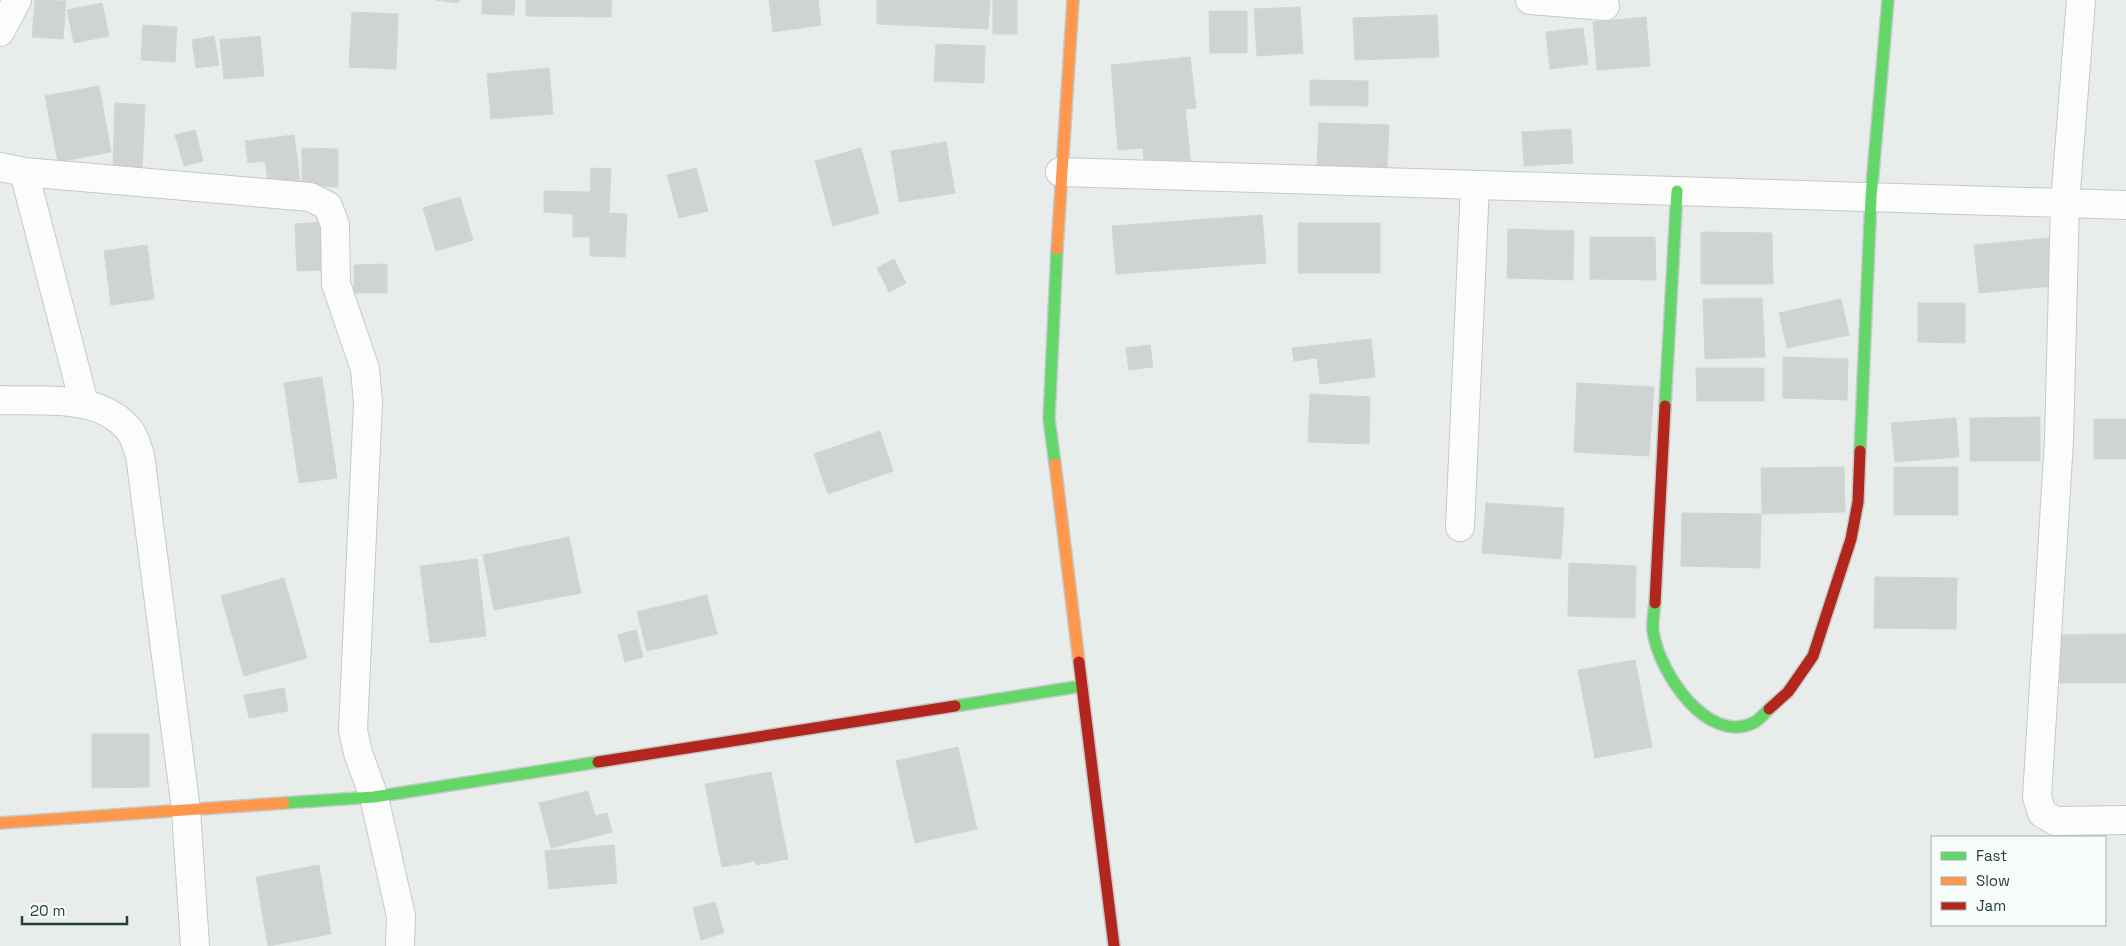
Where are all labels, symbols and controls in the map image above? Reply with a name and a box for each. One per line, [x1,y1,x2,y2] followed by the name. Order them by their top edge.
[1931,836,2106,926] legend
[1976,846,2007,865] text: Fast
[1976,871,2010,890] text: Slow
[22,894,128,926] scale bar
[1976,896,2006,915] text: Jam
[30,901,65,920] text: 20 m

